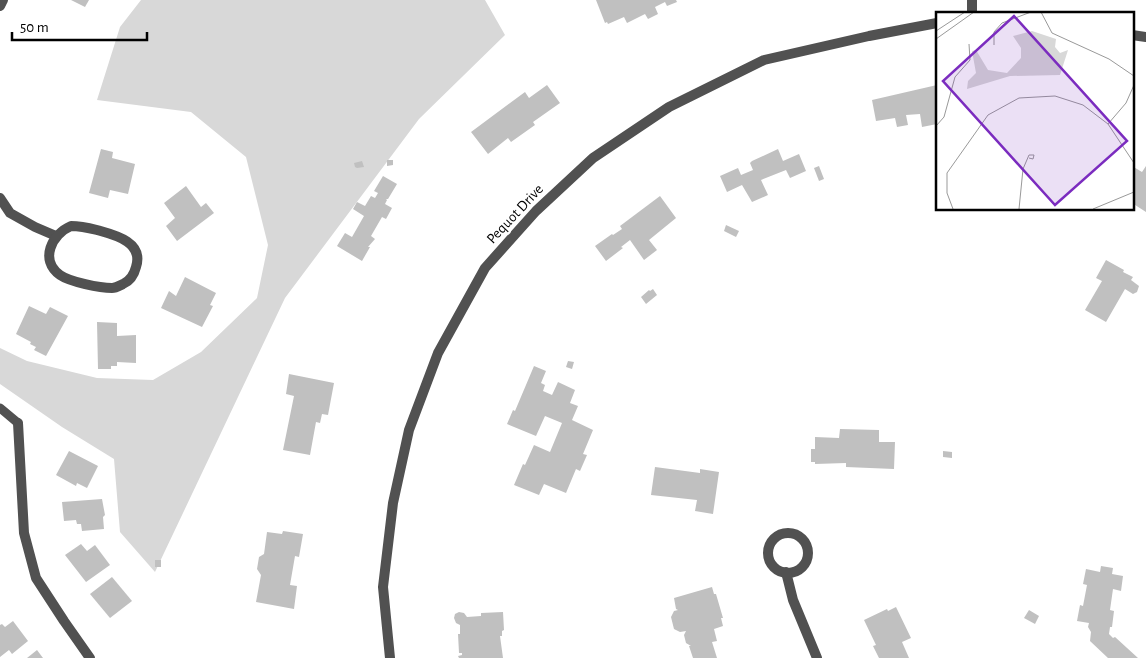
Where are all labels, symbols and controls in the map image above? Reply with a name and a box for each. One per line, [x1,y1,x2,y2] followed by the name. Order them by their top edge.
[12,10,148,42] scale bar
[936,12,1134,210] inset map
[20,20,49,35] text: 50 m
[484,181,546,247] street label: Pequot Drive

